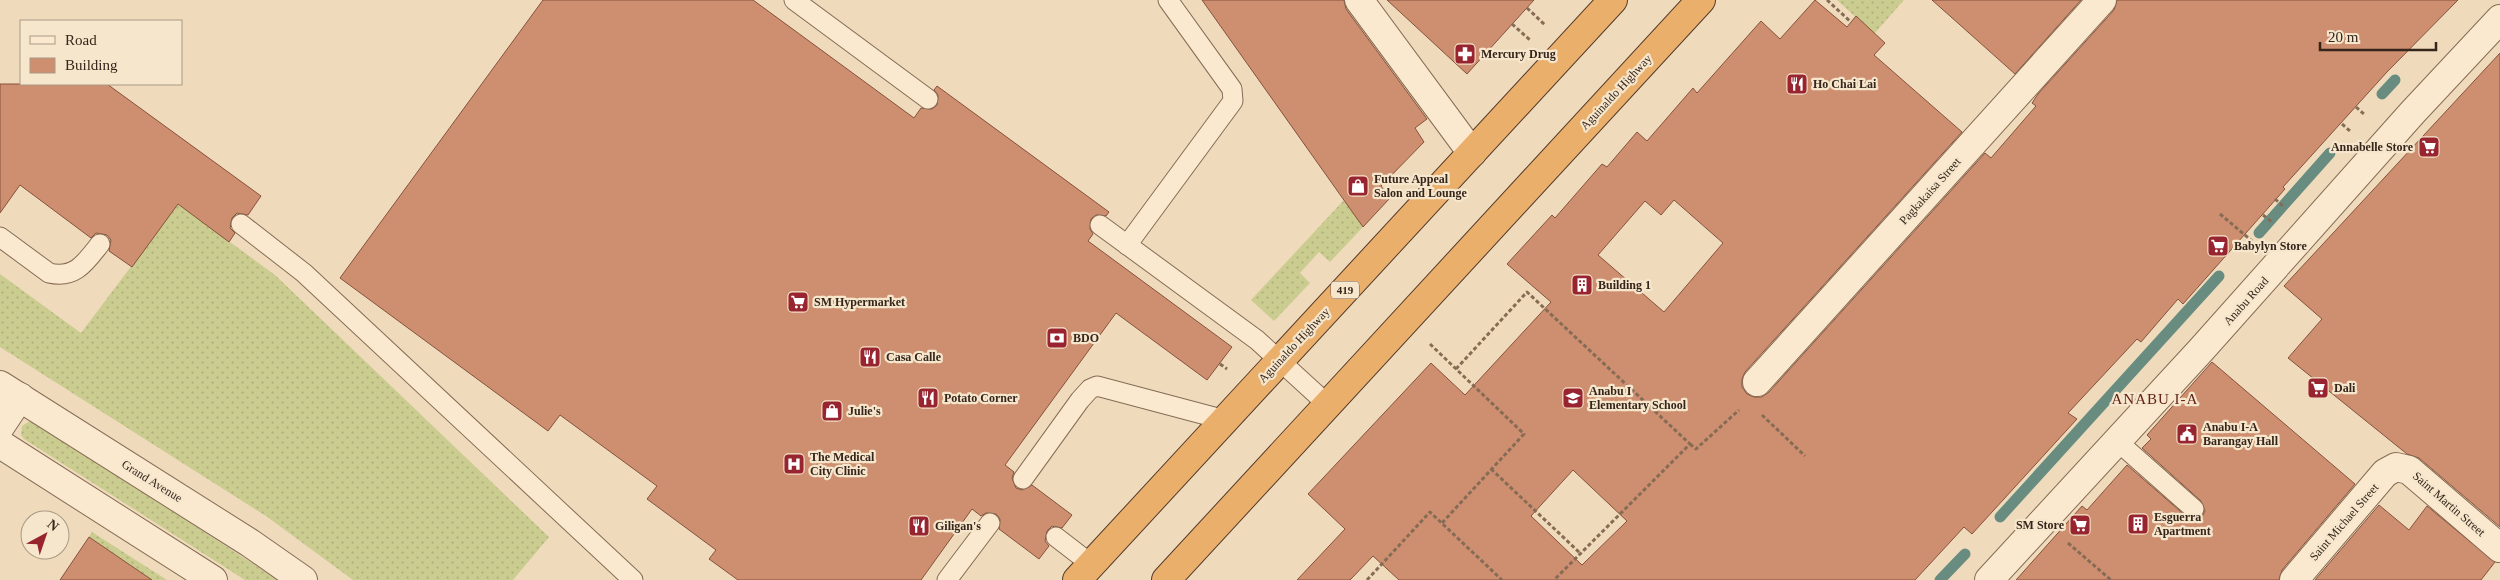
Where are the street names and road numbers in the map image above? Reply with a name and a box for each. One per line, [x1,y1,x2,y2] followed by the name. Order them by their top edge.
[1578,52,1654,132] street label: Aguinaldo Highway
[1896,154,1964,227] street label: Pagkakaisa Street
[2221,274,2271,328] street label: Anabu Road
[1331,282,1359,298] road number: 419
[1256,305,1332,385] street label: Aguinaldo Highway
[119,457,185,505] street label: Grand Avenue
[2410,469,2489,540] street label: Saint Martin Street
[2307,480,2382,564] street label: Saint Michael Street

